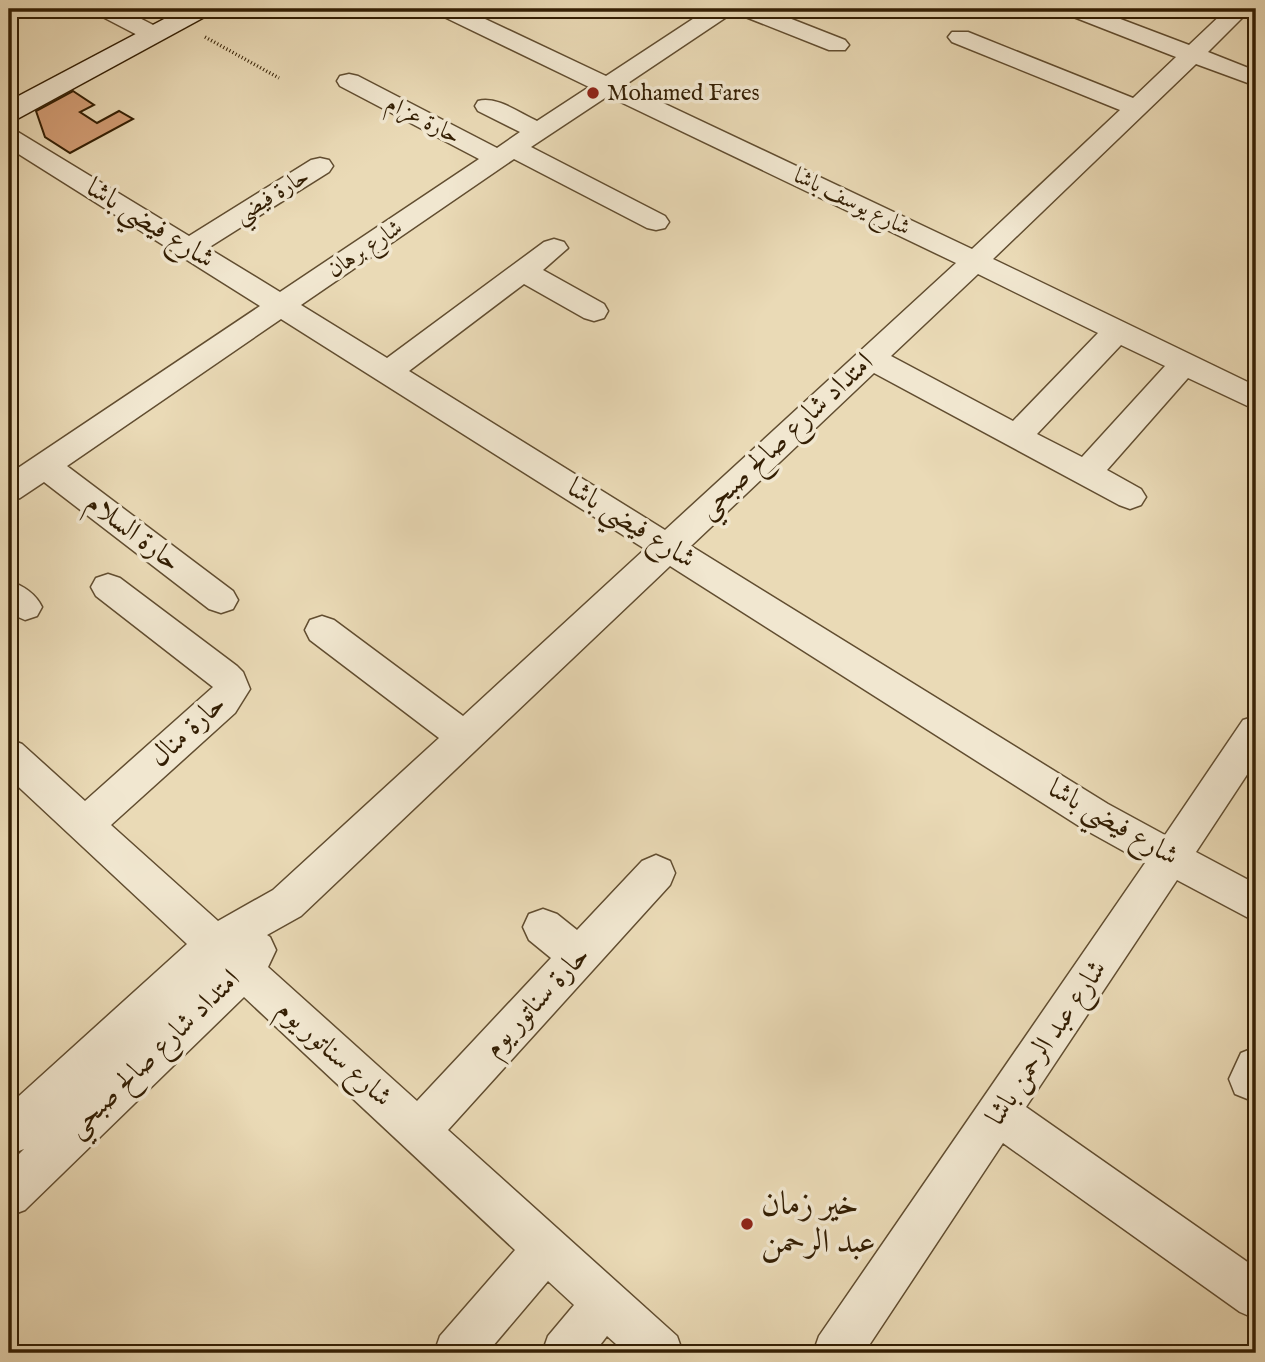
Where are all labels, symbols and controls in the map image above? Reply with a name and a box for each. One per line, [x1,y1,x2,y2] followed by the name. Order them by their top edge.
[607,79,760,108] place label: Mohamed Fares
[585,85,601,101] marker: Mohamed Fares
[379,89,465,154] street label: حارة عزام
[787,161,915,246] street label: شارع يوسف باشا
[229,162,318,235] street label: حارة فيضي
[76,171,221,283] street label: شارع فيضي باشا
[322,213,410,288] street label: شارع برهان
[691,345,886,532] street label: امتداد شارع صالح صبحي
[557,471,702,583] street label: شارع فيضي باشا
[76,486,187,584] street label: حارة السلام
[142,687,234,775] street label: حارة منال
[1038,772,1184,880] street label: شارع فيضي باشا
[476,939,601,1069] street label: حارة سناتور يوم
[979,953,1119,1135] street label: شارع عبد الرحمن باشا
[60,962,253,1151] street label: امتداد شارع صالح صبحي
[266,993,399,1119] street label: شارع سناتور يوم
[761,1184,876,1264] place label: خير زمان عبد الرحمن
[739,1216,755,1232] marker: خير زمان عبد الرحمن

